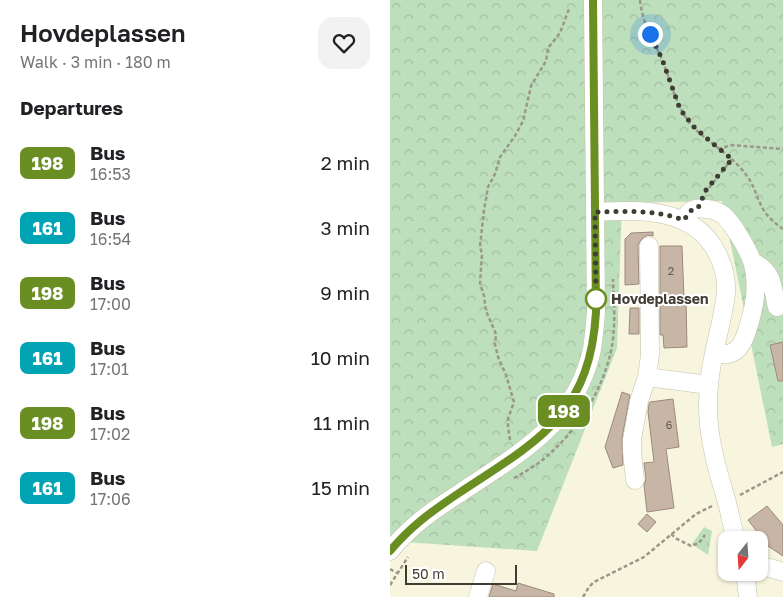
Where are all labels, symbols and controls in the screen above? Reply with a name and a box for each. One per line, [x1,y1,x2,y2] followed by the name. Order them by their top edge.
[318,17,370,69] button: heart
[20,18,186,47] text: Hovdeplassen
[638,22,663,47] your location
[20,52,171,72] text: Walk · 3 min · 180 m
[20,96,123,119] text: Departures
[90,141,125,164] text: Bus
[321,151,370,174] text: 2 min
[31,152,64,174] text: 198
[90,164,131,184] text: 16:53
[90,206,125,229] text: Bus
[321,216,370,239] text: 3 min
[33,217,62,239] text: 161
[90,229,131,249] text: 16:54
[668,264,674,277] house number: 2
[90,271,125,294] text: Bus
[320,281,370,304] text: 9 min
[31,282,64,304] text: 198
[585,288,607,310] marker: Hovdeplassen
[611,290,709,307] place label: Hovdeplassen
[90,294,131,314] text: 17:00
[90,336,125,359] text: Bus
[311,346,370,369] text: 10 min
[33,347,62,369] text: 161
[90,359,129,379] text: 17:01
[535,395,593,427] line badge: 198
[548,400,580,422] text: 198
[90,401,125,424] text: Bus
[313,411,370,434] text: 11 min
[31,412,64,434] text: 198
[666,418,673,431] house number: 6
[90,424,130,444] text: 17:02
[90,466,125,489] text: Bus
[311,476,370,499] text: 15 min
[33,477,62,499] text: 161
[90,489,131,509] text: 17:06
[718,531,768,581] north arrow
[718,531,768,581] map controls
[405,562,518,585] scale bar
[412,565,445,582] text: 50 m

